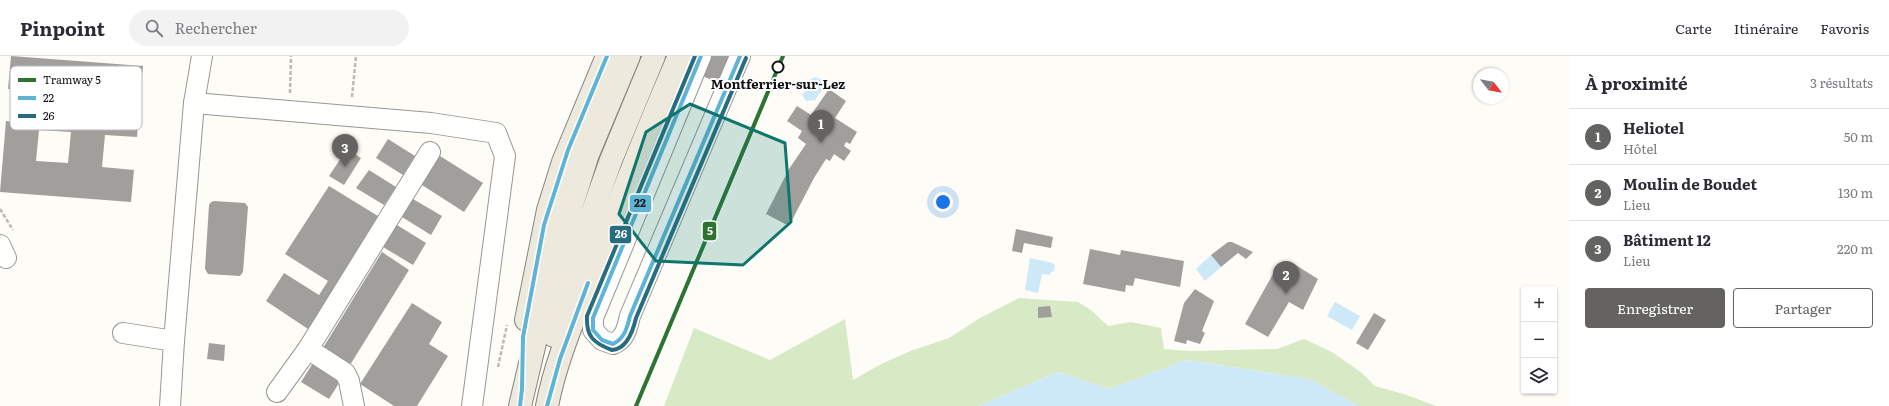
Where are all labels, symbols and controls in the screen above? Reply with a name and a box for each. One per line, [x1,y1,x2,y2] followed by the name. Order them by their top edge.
[129,10,409,46] search box
[20,14,105,42] text: Pinpoint
[175,16,257,39] text: Rechercher
[143,17,165,39] icon: search
[1675,18,1712,38] text: Carte
[1734,18,1798,38] text: Itinéraire
[1820,18,1869,38] text: Favoris
[771,60,785,74] marker: Montferrier-sur-Lez
[10,66,142,130] legend
[1473,68,1509,104] north arrow
[1585,70,1688,95] text: À proximité
[43,71,101,87] text: Tramway 5
[1810,73,1873,92] text: 3 résultats
[711,74,845,93] place label: Montferrier-sur-Lez
[43,89,55,105] text: 22
[43,107,55,123] text: 26
[808,110,834,143] pin: 1
[1623,116,1684,139] text: Heliotel
[1595,127,1601,146] text: 1
[1844,127,1873,146] text: 50 m
[332,134,358,167] pin: 3
[1623,139,1657,158] text: Hôtel
[1623,172,1757,195] text: Moulin de Boudet
[1595,183,1601,202] text: 2
[1838,183,1873,202] text: 130 m
[933,192,953,212] your location
[629,194,652,213] line badge: 22
[634,194,646,210] text: 22
[1623,195,1651,214] text: Lieu
[702,221,717,241] line badge: 5
[707,222,713,238] text: 5
[609,225,632,244] line badge: 26
[615,225,628,241] text: 26
[1623,228,1711,251] text: Bâtiment 12
[1594,239,1602,258] text: 3
[1837,239,1873,258] text: 220 m
[1623,251,1651,270] text: Lieu
[1273,261,1299,294] pin: 2
[1521,286,1557,394] map controls
[1521,286,1557,322] button: +
[1585,288,1725,328] button: Enregistrer
[1733,288,1873,328] button: Partager
[1521,322,1557,358] button: −
[1521,358,1557,394] button: layers

